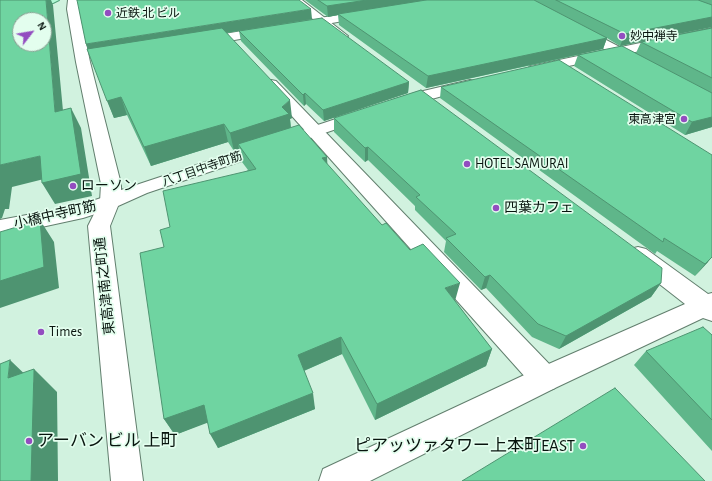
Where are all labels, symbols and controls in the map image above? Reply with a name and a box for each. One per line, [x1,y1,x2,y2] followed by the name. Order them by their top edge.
[116,6,180,20] place label: 近鉄 北 ビル
[103,8,113,18] marker: 近鉄 北 ビル
[12,12,52,52] north arrow
[35,20,49,32] text: N
[630,29,678,43] place label: 妙中禅寺
[617,31,627,41] marker: 妙中禅寺
[628,112,676,126] place label: 東高津宮
[679,114,689,124] marker: 東高津宮
[160,149,244,189] street label: 八丁目中寺町筋
[475,156,569,172] place label: HOTEL SAMURAI
[462,159,472,169] marker: HOTEL SAMURAI
[81,178,137,194] place label: ローソン
[68,181,78,191] marker: ローソン
[12,197,98,233] street label: 小橋中寺町筋
[504,200,574,216] place label: 四葉カフェ
[491,203,501,213] marker: 四葉カフェ
[92,236,118,336] street label: 東高津南之町通
[49,324,82,340] place label: Times
[36,327,46,337] marker: Times
[37,431,178,451] place label: アーバン ビル 上町
[24,436,34,446] marker: アーバン ビル 上町
[354,436,575,456] place label: ピアッツァタワー上本町EAST
[578,441,588,451] marker: ピアッツァタワー上本町EAST

